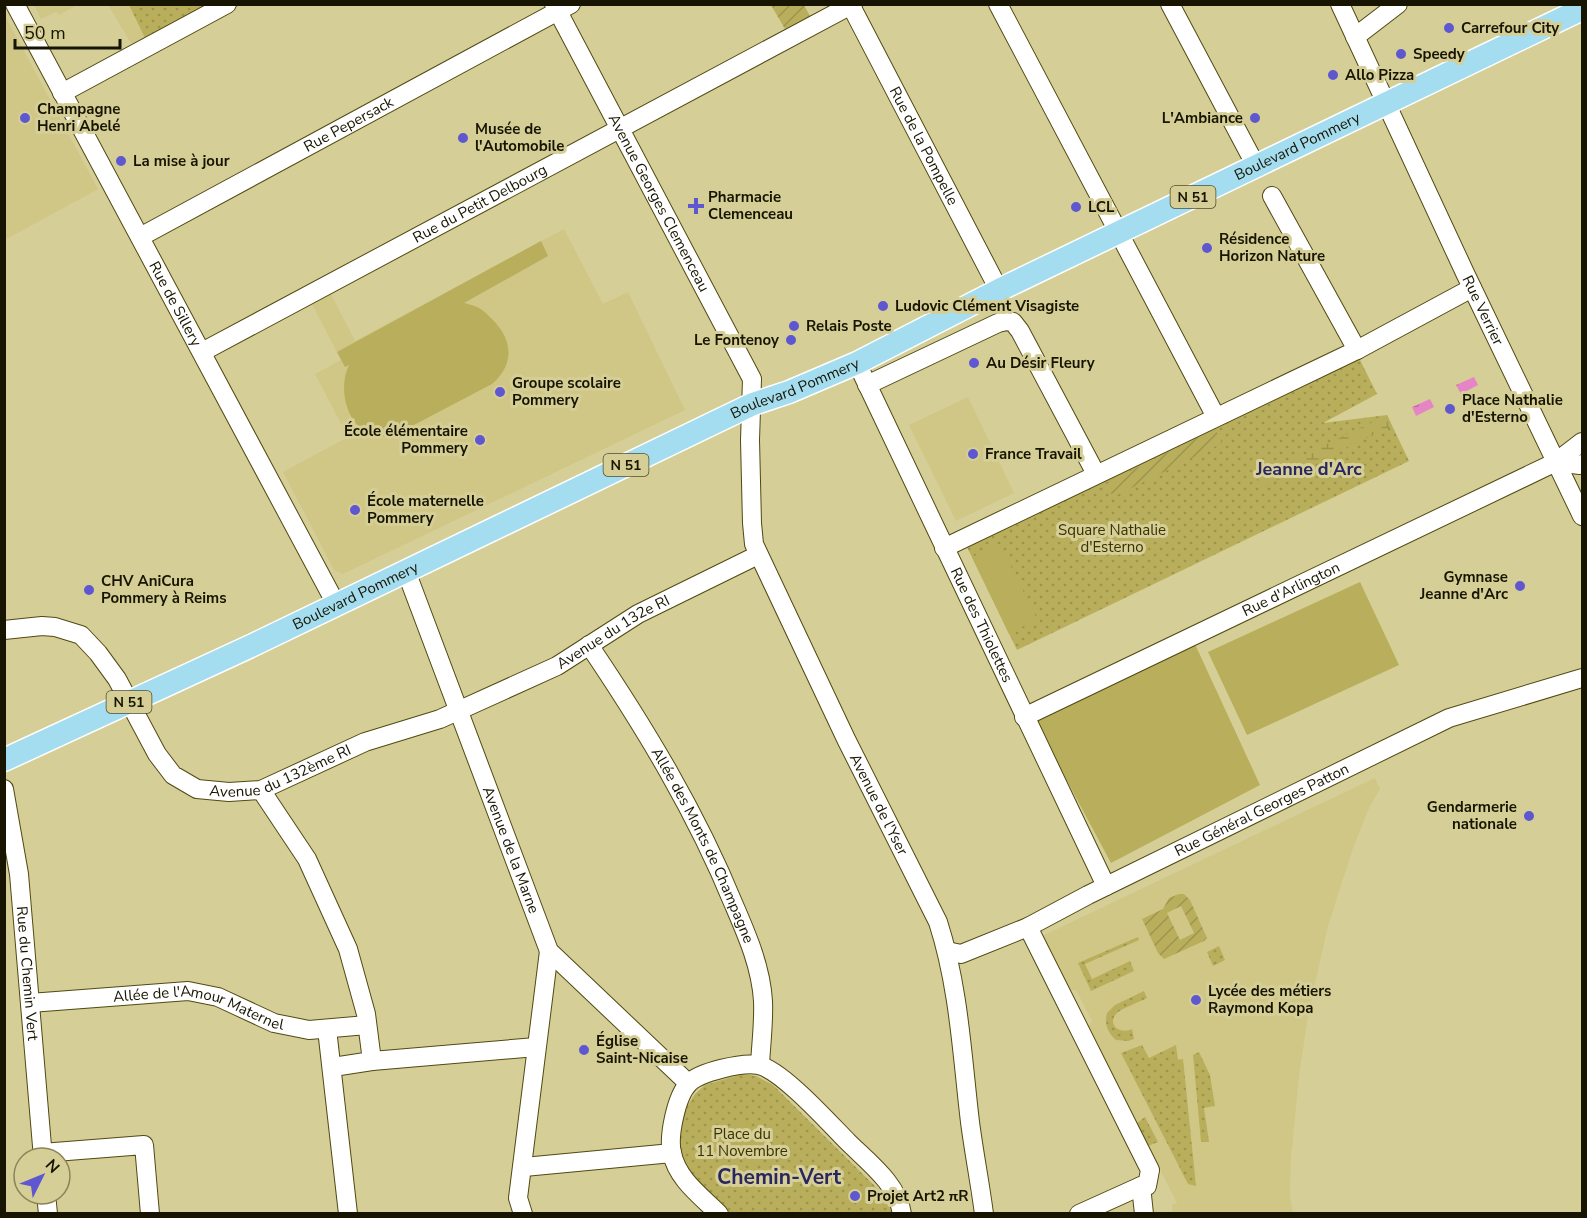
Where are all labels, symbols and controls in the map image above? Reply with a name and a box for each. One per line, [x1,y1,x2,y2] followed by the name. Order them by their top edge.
[15,12,120,50] scale bar
[1461,18,1559,38] place label: Carrefour City
[24,21,66,45] text: 50 m
[1442,21,1456,35] marker: Carrefour City
[1413,44,1465,64] place label: Speedy
[1394,47,1408,61] marker: Speedy
[1345,65,1414,85] place label: Allo Pizza
[1326,68,1340,82] marker: Allo Pizza
[885,83,963,209] street label: Rue de la Pompelle
[300,92,397,157] street label: Rue Pepersack
[37,99,121,136] place label: Champagne Henri Abelé
[1231,107,1364,185] street label: Boulevard Pommery
[1162,108,1243,128] place label: L'Ambiance
[18,111,32,125] marker: Champagne Henri Abelé
[604,111,714,295] street label: Avenue Georges Clemenceau
[1248,111,1262,125] marker: L'Ambiance
[475,119,564,156] place label: Musée de l'Automobile
[456,131,470,145] marker: Musée de l'Automobile
[133,151,230,171] place label: La mise à jour
[114,154,128,168] marker: La mise à jour
[409,159,550,248] street label: Rue du Petit Delbourg
[1170,186,1216,208] road number: N 51
[708,187,793,224] place label: Pharmacie Clemenceau
[1088,197,1115,217] place label: LCL
[689,199,703,213] marker: Pharmacie Clemenceau
[1069,200,1083,214] marker: LCL
[1219,229,1325,266] place label: Résidence Horizon Nature
[1200,241,1214,255] marker: Résidence Horizon Nature
[144,258,207,350] street label: Rue de Sillery
[1458,272,1509,349] street label: Rue Verrier
[895,296,1079,316] place label: Ludovic Clément Visagiste
[876,299,890,313] marker: Ludovic Clément Visagiste
[806,316,892,336] place label: Relais Poste
[787,319,801,333] marker: Relais Poste
[694,330,779,350] place label: Le Fontenoy
[784,333,798,347] marker: Le Fontenoy
[727,353,863,423] street label: Boulevard Pommery
[986,353,1095,373] place label: Au Désir Fleury
[967,356,981,370] marker: Au Désir Fleury
[512,373,621,410] place label: Groupe scolaire Pommery
[493,385,507,399] marker: Groupe scolaire Pommery
[1462,390,1563,427] place label: Place Nathalie d'Esterno
[1443,402,1457,416] marker: Place Nathalie d'Esterno
[344,421,468,458] place label: École élémentaire Pommery
[473,433,487,447] marker: École élémentaire Pommery
[985,444,1082,464] place label: France Travail
[966,447,980,461] marker: France Travail
[604,454,648,476] road number: N 51
[1255,457,1362,481] district label: Jeanne d'Arc
[367,491,484,528] place label: École maternelle Pommery
[348,503,362,517] marker: École maternelle Pommery
[1058,520,1166,557] park label: Square Nathalie d'Esterno
[289,557,422,634] street label: Boulevard Pommery
[1239,557,1343,621] street label: Rue d'Arlington
[946,564,1018,686] street label: Rue des Thiolettes
[1419,567,1508,604] place label: Gymnase Jeanne d'Arc
[101,571,227,608] place label: CHV AniCura Pommery à Reims
[1513,579,1527,593] marker: Gymnase Jeanne d'Arc
[82,583,96,597] marker: CHV AniCura Pommery à Reims
[553,590,673,674] street label: Avenue du 132e RI
[106,691,152,713] road number: N 51
[209,740,354,802] street label: Avenue du 132ème RI
[647,744,759,946] street label: Allée des Monts de Champagne
[845,750,913,859] street label: Avenue de l'Yser
[1171,759,1352,861] street label: Rue Général Georges Patton
[478,783,544,916] street label: Avenue de la Marne
[1427,797,1517,834] place label: Gendarmerie nationale
[1522,809,1536,823] marker: Gendarmerie nationale
[12,905,43,1042] street label: Rue du Chemin Vert
[112,981,286,1035] street label: Allée de l'Amour Maternel
[1208,981,1331,1018] place label: Lycée des métiers Raymond Kopa
[1189,993,1203,1007] marker: Lycée des métiers Raymond Kopa
[596,1031,688,1068] place label: Église Saint-Nicaise
[577,1043,591,1057] marker: Église Saint-Nicaise
[696,1124,788,1161] park label: Place du 11 Novembre
[12,1146,72,1206] north arrow
[40,1155,64,1178] text: N
[717,1163,842,1191] district label: Chemin-Vert
[867,1186,969,1206] place label: Projet Art2 πR
[848,1189,862,1203] marker: Projet Art2 πR

